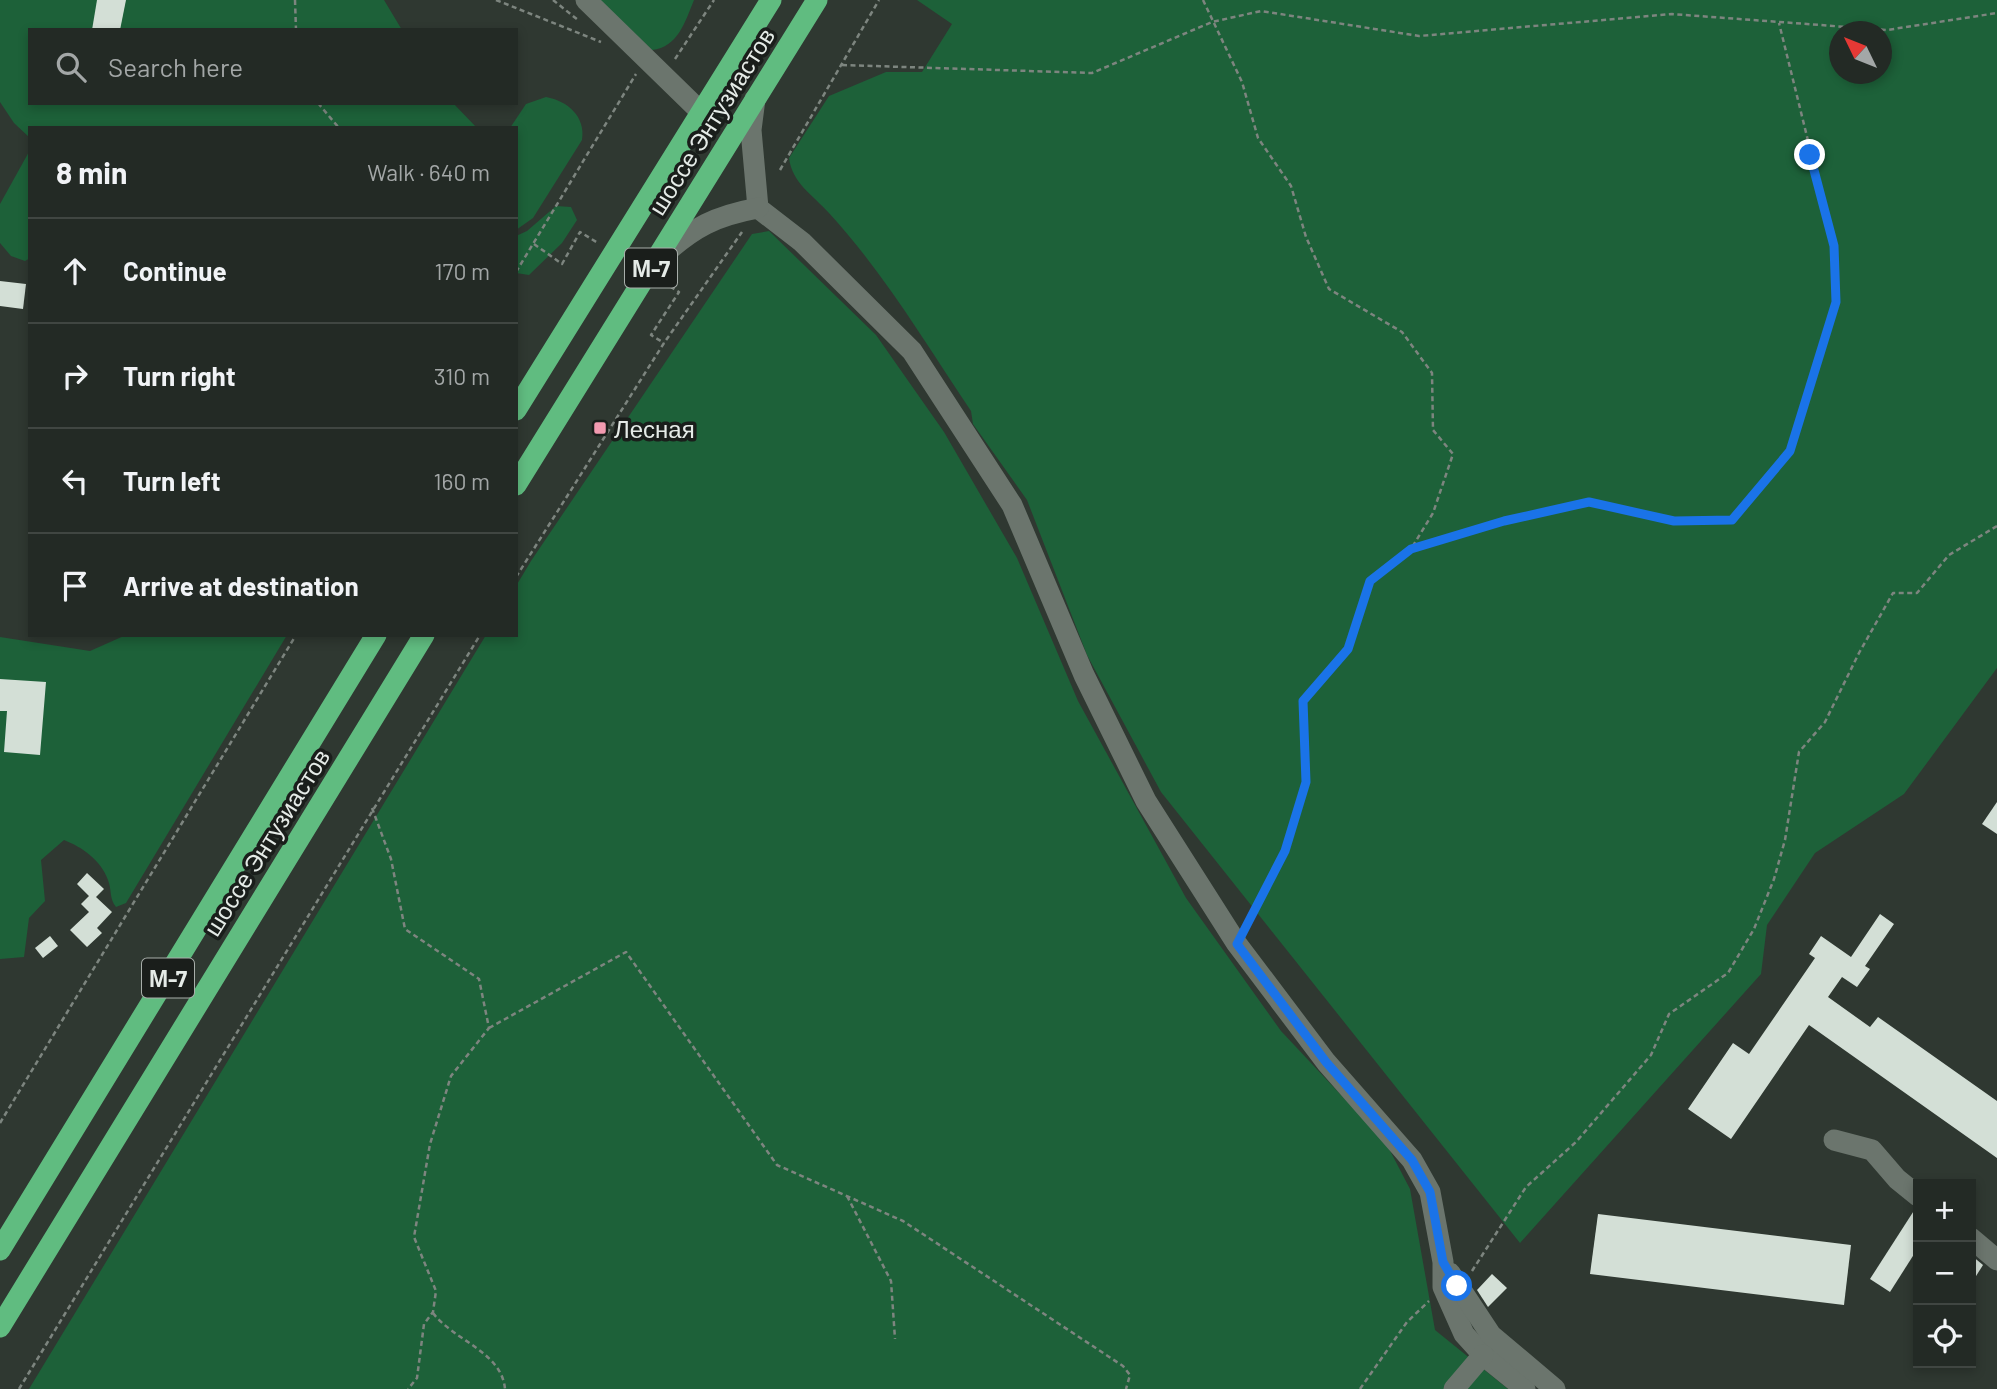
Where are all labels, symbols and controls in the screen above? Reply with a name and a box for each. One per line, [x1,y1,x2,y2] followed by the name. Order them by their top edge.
[1829,21,1892,84] north arrow
[642,22,780,220] street label: шоссе Энтузиастов
[28,28,518,105] search box
[52,48,90,86] icon: search
[108,51,243,82] text: Search here
[1794,139,1825,170] route end
[56,154,127,190] text: 8 min
[367,158,490,186] text: Walk · 640 m
[625,248,677,288] road number: М-7
[56,252,94,290] icon: ahead
[123,255,227,286] text: Continue
[434,257,490,285] text: 170 m
[56,357,94,395] icon: right
[123,360,236,391] text: Turn right
[434,362,490,390] text: 310 m
[614,414,695,443] place label: Лесная
[592,420,608,436] marker: Лесная
[56,462,94,500] icon: left
[123,465,221,496] text: Turn left
[433,467,490,495] text: 160 m
[56,567,94,605] icon: arrive
[123,570,359,601] text: Arrive at destination
[197,743,335,941] street label: шоссе Энтузиастов
[142,959,194,998] road number: М-7
[1913,1179,1976,1368] map controls
[1913,1179,1976,1242] button: +
[1913,1242,1976,1305] button: −
[1441,1270,1472,1301] route start
[1913,1305,1976,1368] button: locate

